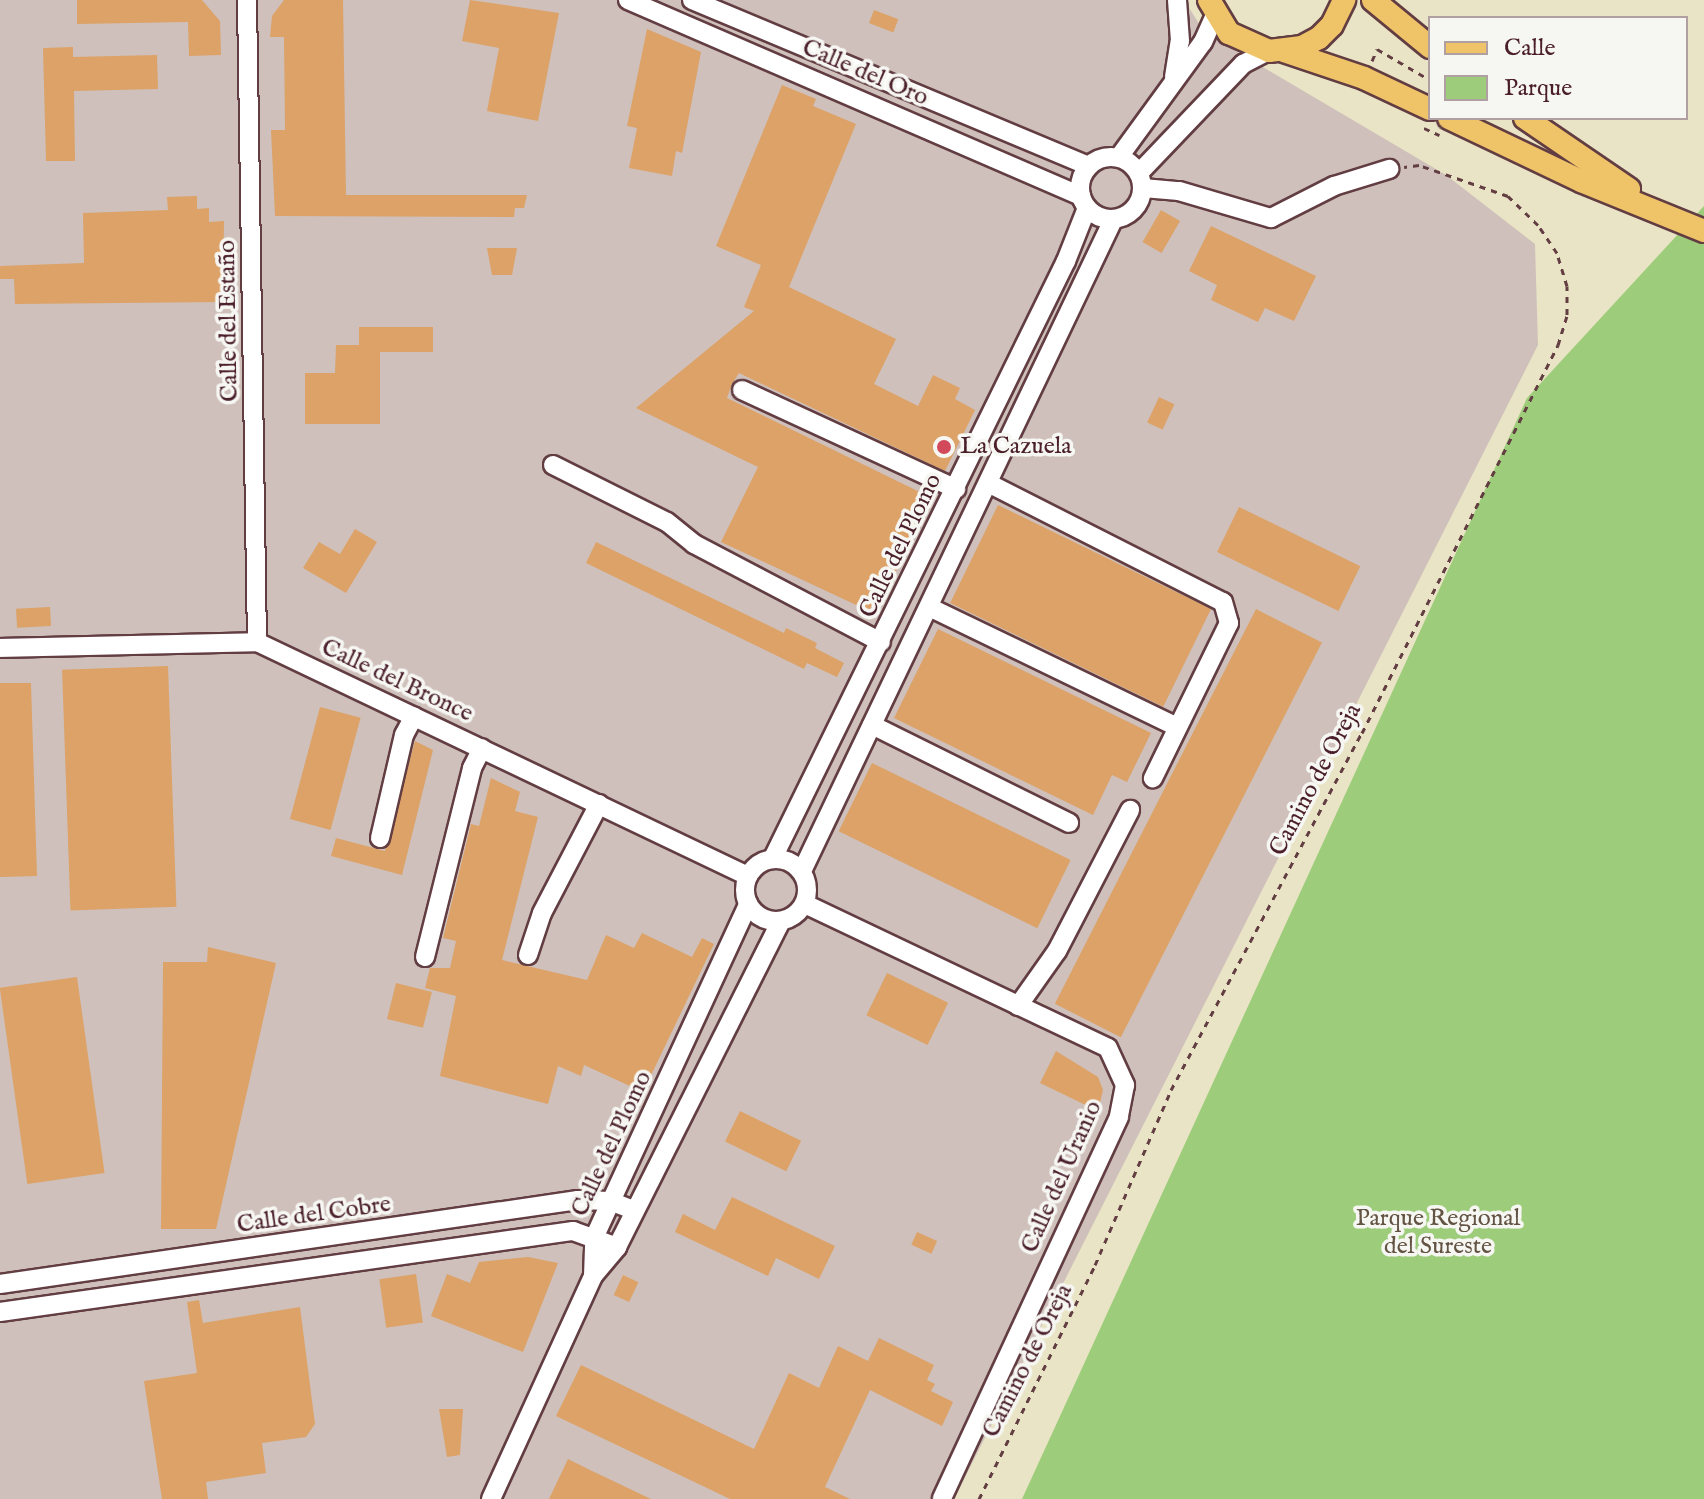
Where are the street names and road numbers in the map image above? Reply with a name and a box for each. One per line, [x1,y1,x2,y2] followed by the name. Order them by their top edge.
[798,34,932,112] street label: Calle del Oro
[213,240,245,402] street label: Calle del Estaño
[854,469,948,623] street label: Calle del Plomo
[317,633,477,729] street label: Calle del Bronce
[1264,699,1368,861] street label: Camino de Oreja
[566,1067,658,1221] street label: Calle del Plomo
[1016,1097,1108,1257] street label: Calle del Uranio
[235,1190,393,1240] street label: Calle del Cobre
[977,1279,1079,1443] street label: Camino de Oreja

